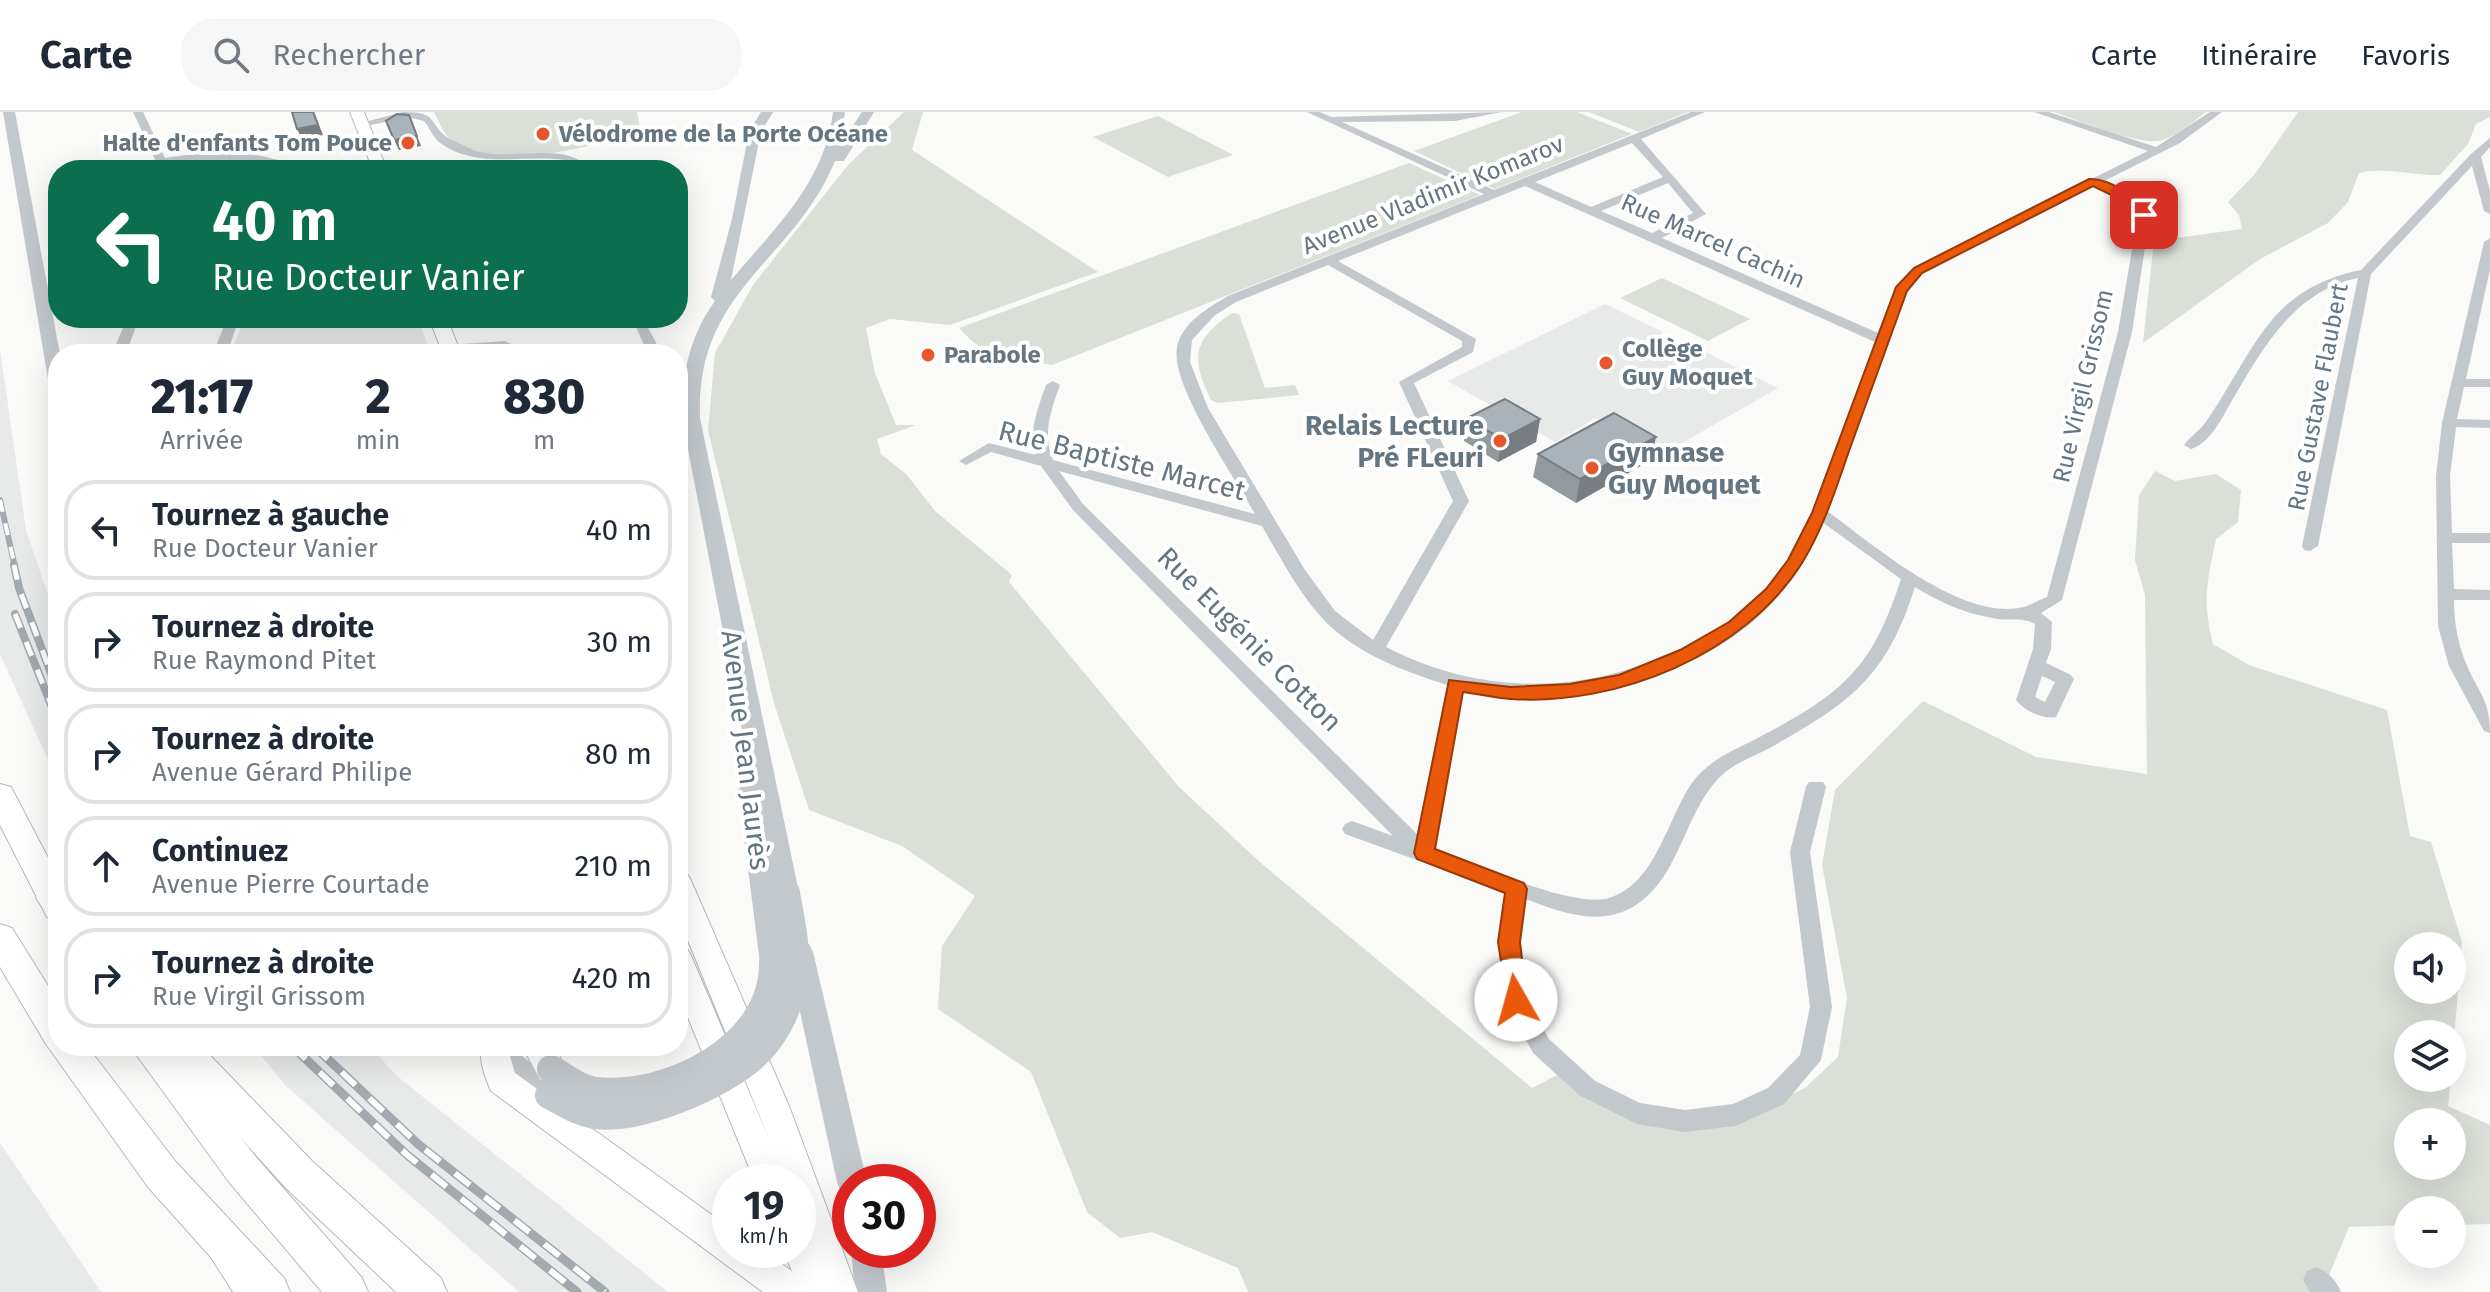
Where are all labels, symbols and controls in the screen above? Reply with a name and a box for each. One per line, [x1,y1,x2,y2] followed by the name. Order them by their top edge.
[181,19,741,91] search box
[40,32,133,78] text: Carte
[209,33,253,77] icon: search
[273,37,425,73] text: Rechercher
[2091,39,2157,72] text: Carte
[2201,39,2317,72] text: Itinéraire
[2361,39,2450,72] text: Favoris
[558,120,888,148] place label: Vélodrome de la Porte Océane
[534,125,552,143] marker: Vélodrome de la Porte Océane
[102,129,392,157] place label: Halte d'enfants Tom Pouce
[1298,130,1568,260] street label: Avenue Vladimir Komarov
[399,134,417,152] marker: Halte d'enfants Tom Pouce
[2110,181,2178,249] pin
[212,188,337,255] text: 40 m
[1617,188,1809,294] street label: Rue Marcel Cachin
[80,192,184,296] icon: left
[2122,193,2166,237] icon: arrive
[212,256,525,300] text: Rue Docteur Vanier
[2282,280,2354,513] street label: Rue Gustave Flaubert
[2047,287,2119,485] street label: Rue Virgil Grissom
[1622,335,1754,391] place label: Collège Guy Moquet
[944,341,1041,369] place label: Parabole
[919,346,937,364] marker: Parabole
[1597,354,1615,372] marker: Collège Guy Moquet
[151,368,253,426] text: 21:17
[366,368,391,426] text: 2
[503,368,585,426] text: 830
[1305,409,1484,474] place label: Relais Lecture Pré FLeuri
[995,414,1250,507] street label: Rue Baptiste Marcet
[160,425,244,456] text: Arrivée
[356,425,401,456] text: min
[533,425,555,456] text: m
[1491,432,1509,450] marker: Relais Lecture Pré FLeuri
[1608,436,1762,501] place label: Gymnase Guy Moquet
[1583,459,1601,477] marker: Gymnase Guy Moquet
[152,497,389,533] text: Tournez à gauche
[84,508,128,552] icon: left
[586,512,652,548] text: 40 m
[152,533,378,564] text: Rue Docteur Vanier
[1151,540,1349,738] street label: Rue Eugénie Cotton
[152,609,374,645] text: Tournez à droite
[84,620,128,664] icon: right
[587,624,652,660] text: 30 m
[714,628,777,872] street label: Avenue Jean Jaurès
[152,645,376,676] text: Rue Raymond Pitet
[152,721,374,757] text: Tournez à droite
[84,732,128,776] icon: right
[585,736,652,772] text: 80 m
[152,757,412,788] text: Avenue Gérard Philipe
[152,833,288,869] text: Continuez
[84,844,128,888] icon: ahead
[575,848,652,884] text: 210 m
[152,869,430,900] text: Avenue Pierre Courtade
[2394,932,2466,1268] map controls
[2394,932,2466,1004] button: sound
[152,945,374,981] text: Tournez à droite
[84,956,128,1000] icon: right
[1474,958,1558,1042] position arrow
[571,960,652,996] text: 420 m
[152,981,366,1012] text: Rue Virgil Grissom
[2394,1020,2466,1092] button: layers
[2394,1108,2466,1180] button: +
[832,1164,936,1268] speed limit sign: 30
[744,1182,784,1230] text: 19
[2394,1196,2466,1268] button: −
[739,1224,789,1248] text: km/h

